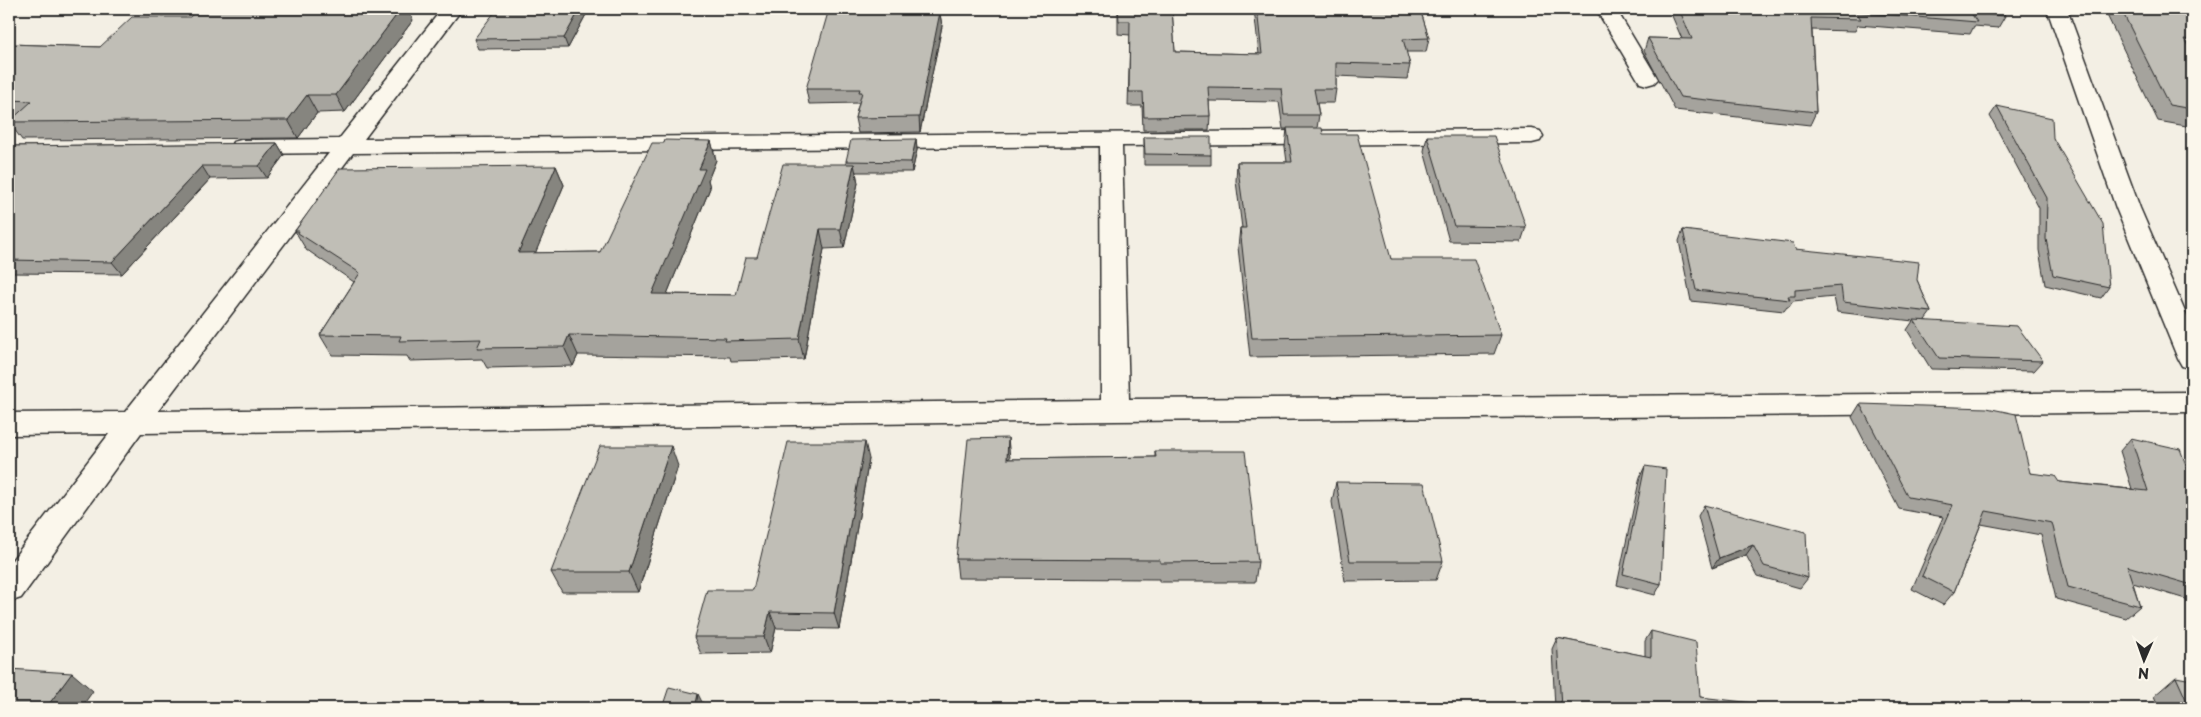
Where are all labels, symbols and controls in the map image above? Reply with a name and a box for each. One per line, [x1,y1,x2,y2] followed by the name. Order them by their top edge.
[2118,634,2168,684] north arrow
[2138,663,2149,684] text: N

